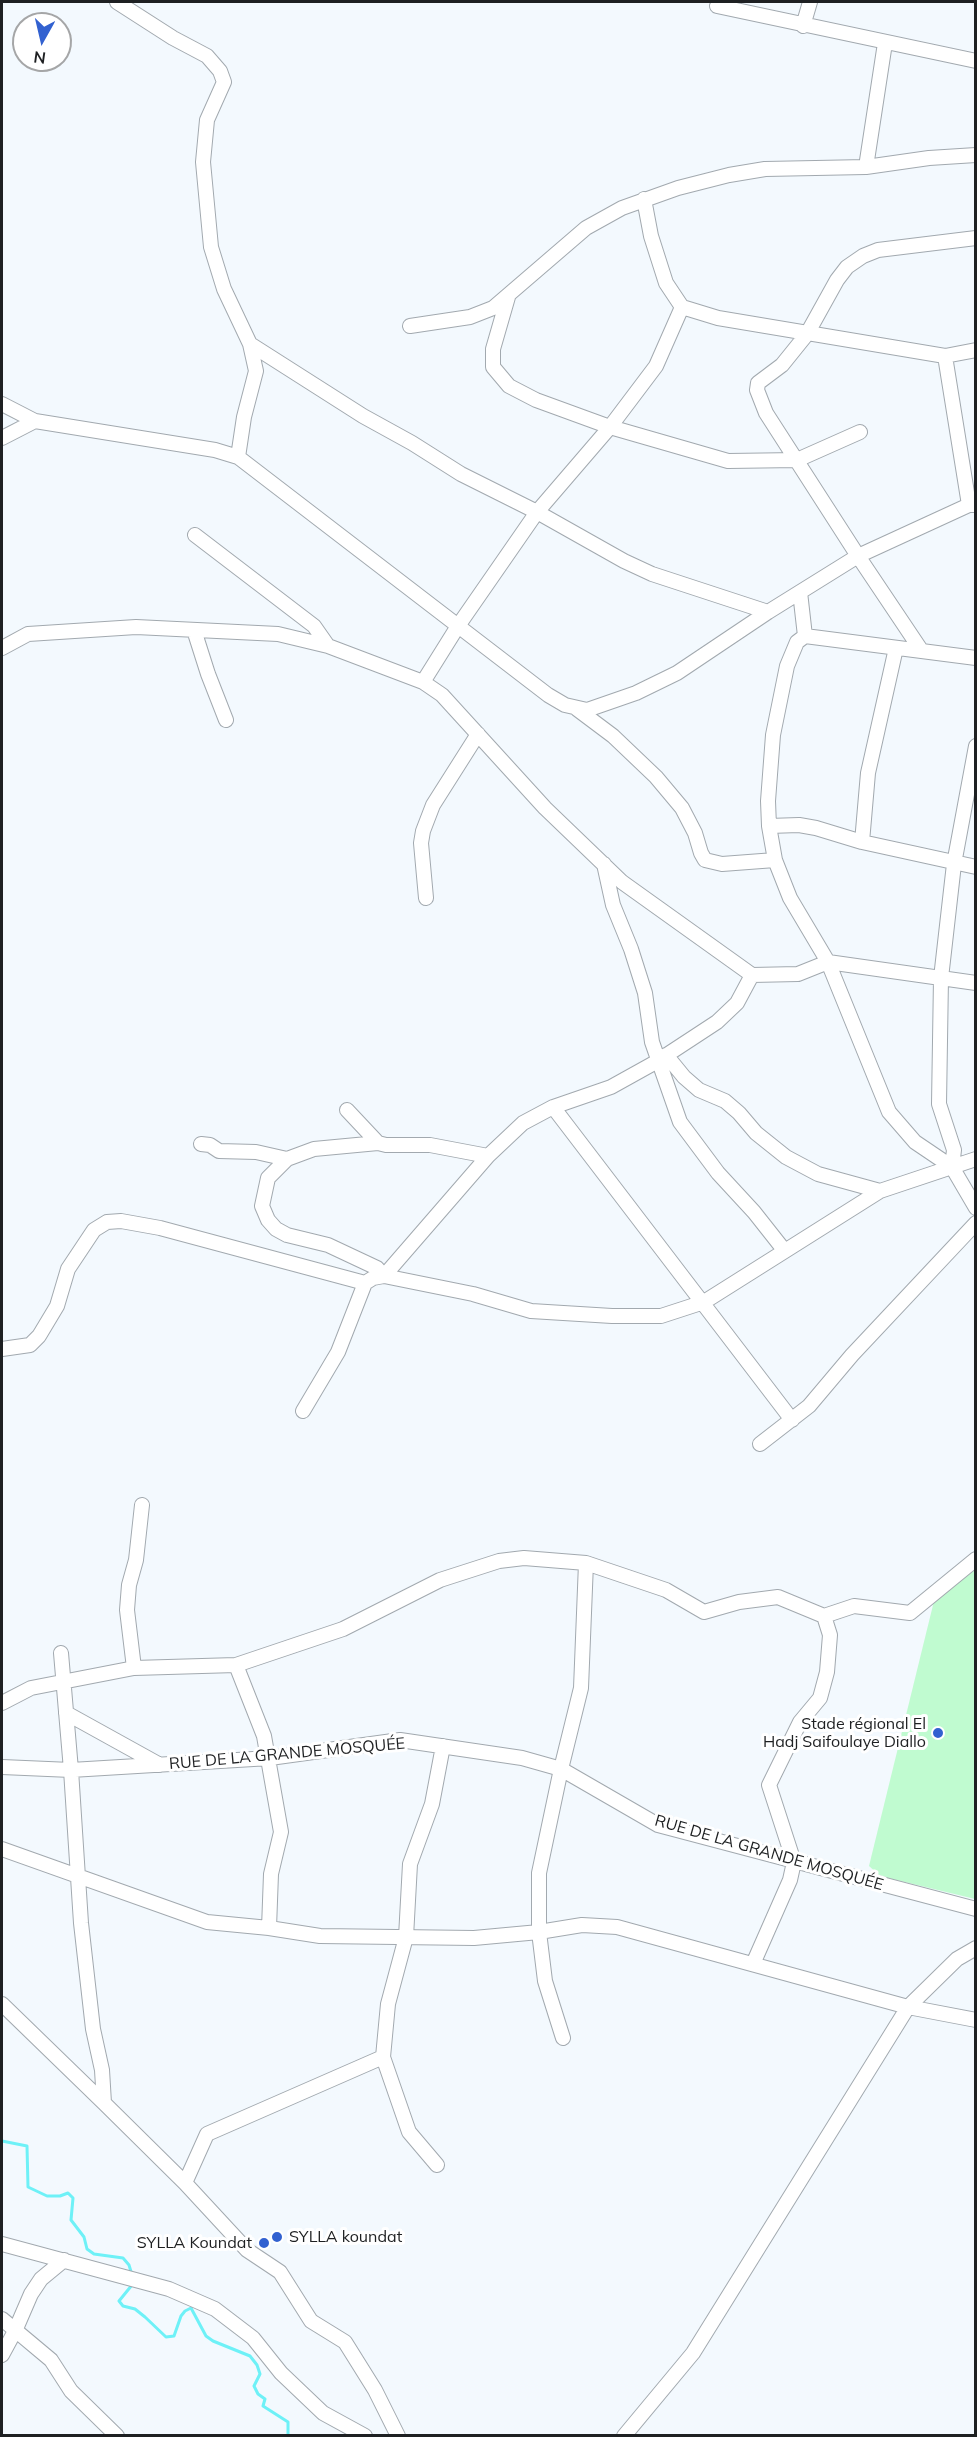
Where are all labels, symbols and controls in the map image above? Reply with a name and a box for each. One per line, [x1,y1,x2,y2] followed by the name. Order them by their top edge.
[12,12,72,72] north arrow
[32,47,47,69] text: N
[763,1714,926,1752] place label: Stade régional El Hadj Saifoulaye Diallo
[931,1726,945,1740] marker: Stade régional El Hadj Saifoulaye Diallo
[168,1734,406,1774] street label: RUE DE LA GRANDE MOSQUÉE
[652,1811,886,1895] street label: RUE DE LA GRANDE MOSQUÉE
[289,2227,402,2247] place label: SYLLA koundat
[270,2230,284,2244] marker: SYLLA koundat
[137,2233,252,2253] place label: SYLLA Koundat
[257,2236,271,2250] marker: SYLLA Koundat

